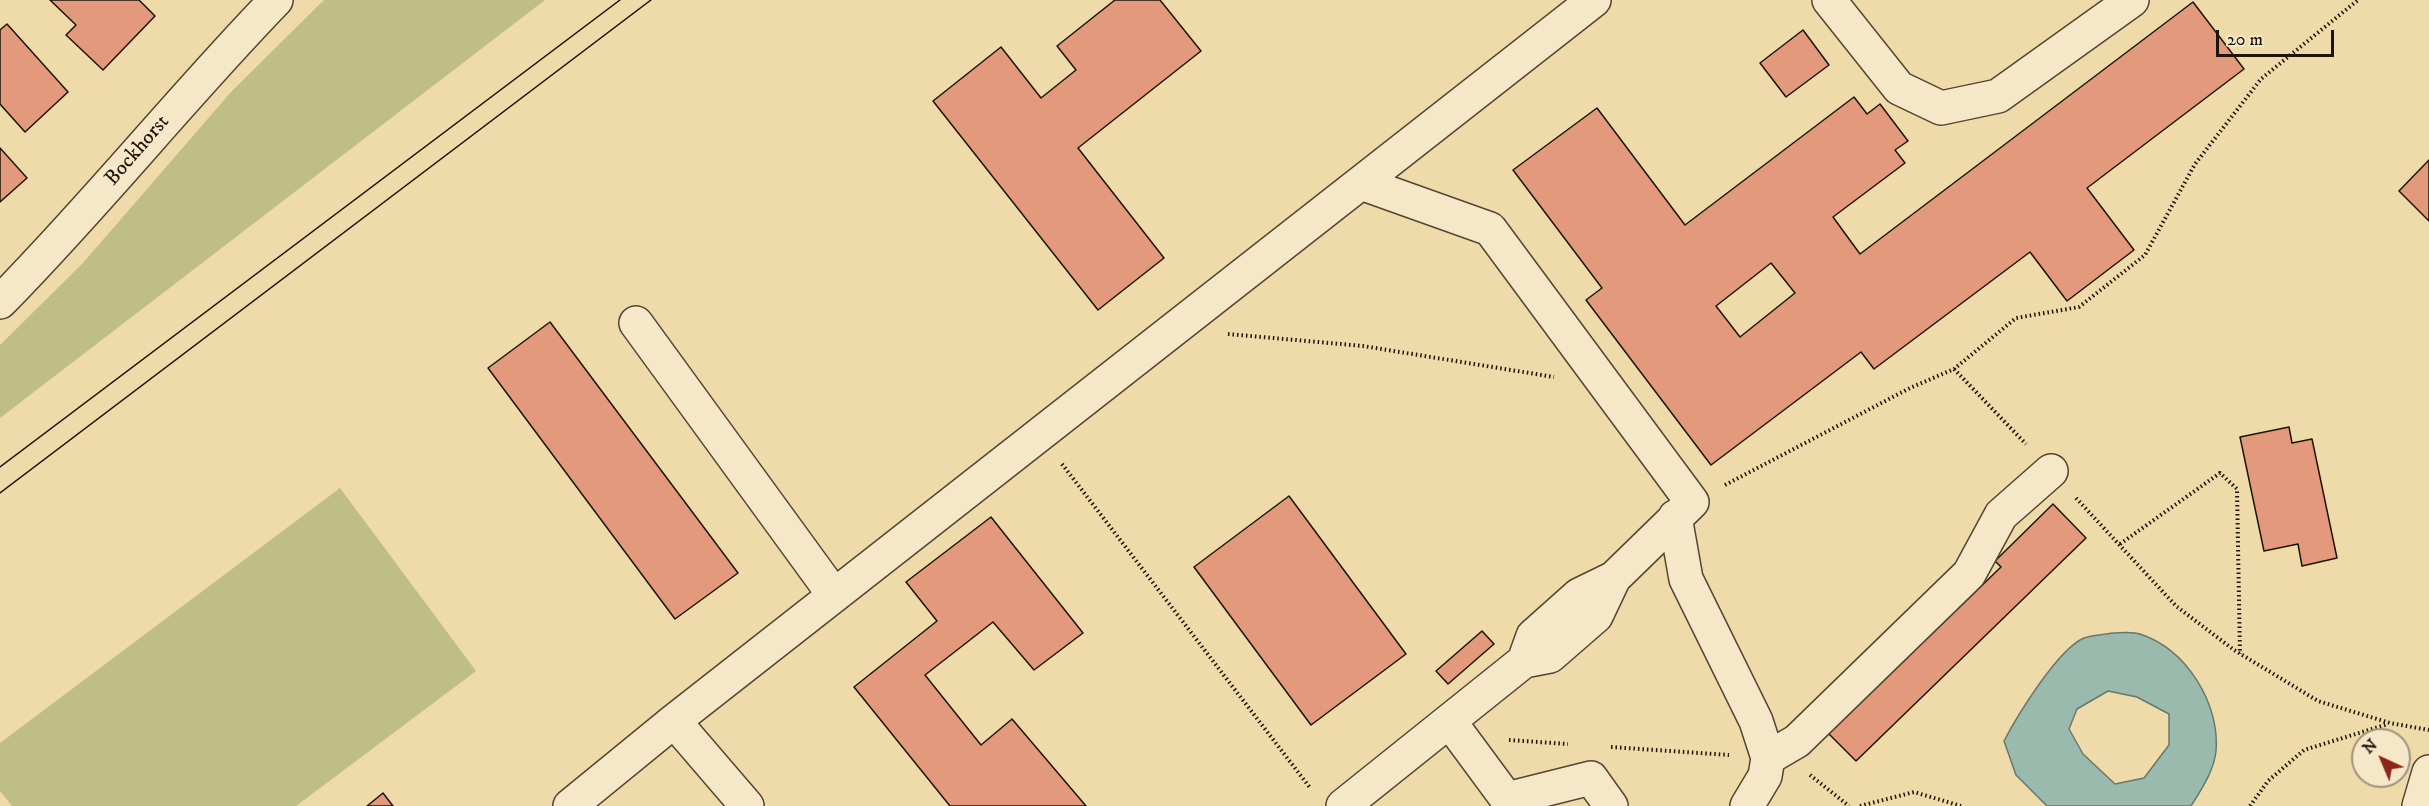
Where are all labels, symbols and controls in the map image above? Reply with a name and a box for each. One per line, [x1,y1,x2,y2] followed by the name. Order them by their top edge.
[2219,18,2338,56] scale bar
[2227,29,2263,51] text: 20 m
[100,110,176,192] street label: Bockhorst
[2351,728,2411,788] north arrow
[2358,735,2382,758] text: N

